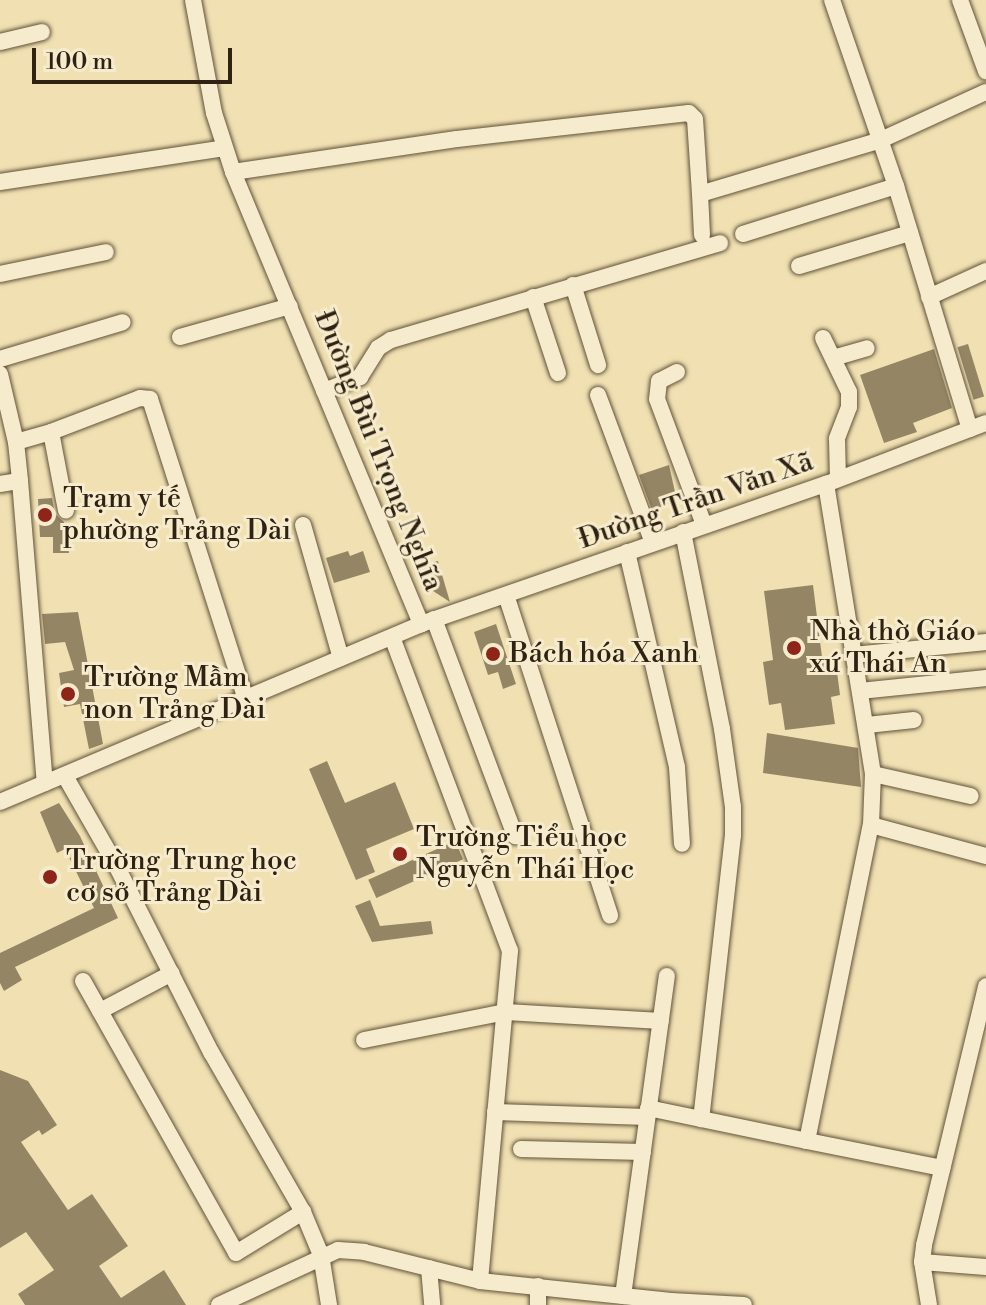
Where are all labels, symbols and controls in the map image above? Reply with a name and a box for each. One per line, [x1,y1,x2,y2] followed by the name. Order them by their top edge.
[36,32,236,82] scale bar
[46,47,113,77] text: 100 m
[306,306,450,596] street label: Đường Bùi Trọng Nghĩa
[574,445,818,557] street label: Đường Trần Văn Xã
[63,482,291,548] place label: Trạm y tế phường Trảng Dài
[34,504,56,526] marker: Trạm y tế phường Trảng Dài
[810,615,976,681] place label: Nhà thờ Giáo xứ Thái An
[509,637,699,671] place label: Bách hóa Xanh
[785,639,803,657] marker: Nhà thờ Giáo xứ Thái An
[484,645,502,663] marker: Bách hóa Xanh
[84,661,266,727] place label: Trường Mầm non Trảng Dài
[59,685,77,703] marker: Trường Mầm non Trảng Dài
[416,821,634,887] place label: Trường Tiểu học Nguyễn Thái Học
[66,844,297,910] place label: Trường Trung học cơ sở Trảng Dài
[391,845,409,863] marker: Trường Tiểu học Nguyễn Thái Học
[41,868,59,886] marker: Trường Trung học cơ sở Trảng Dài

